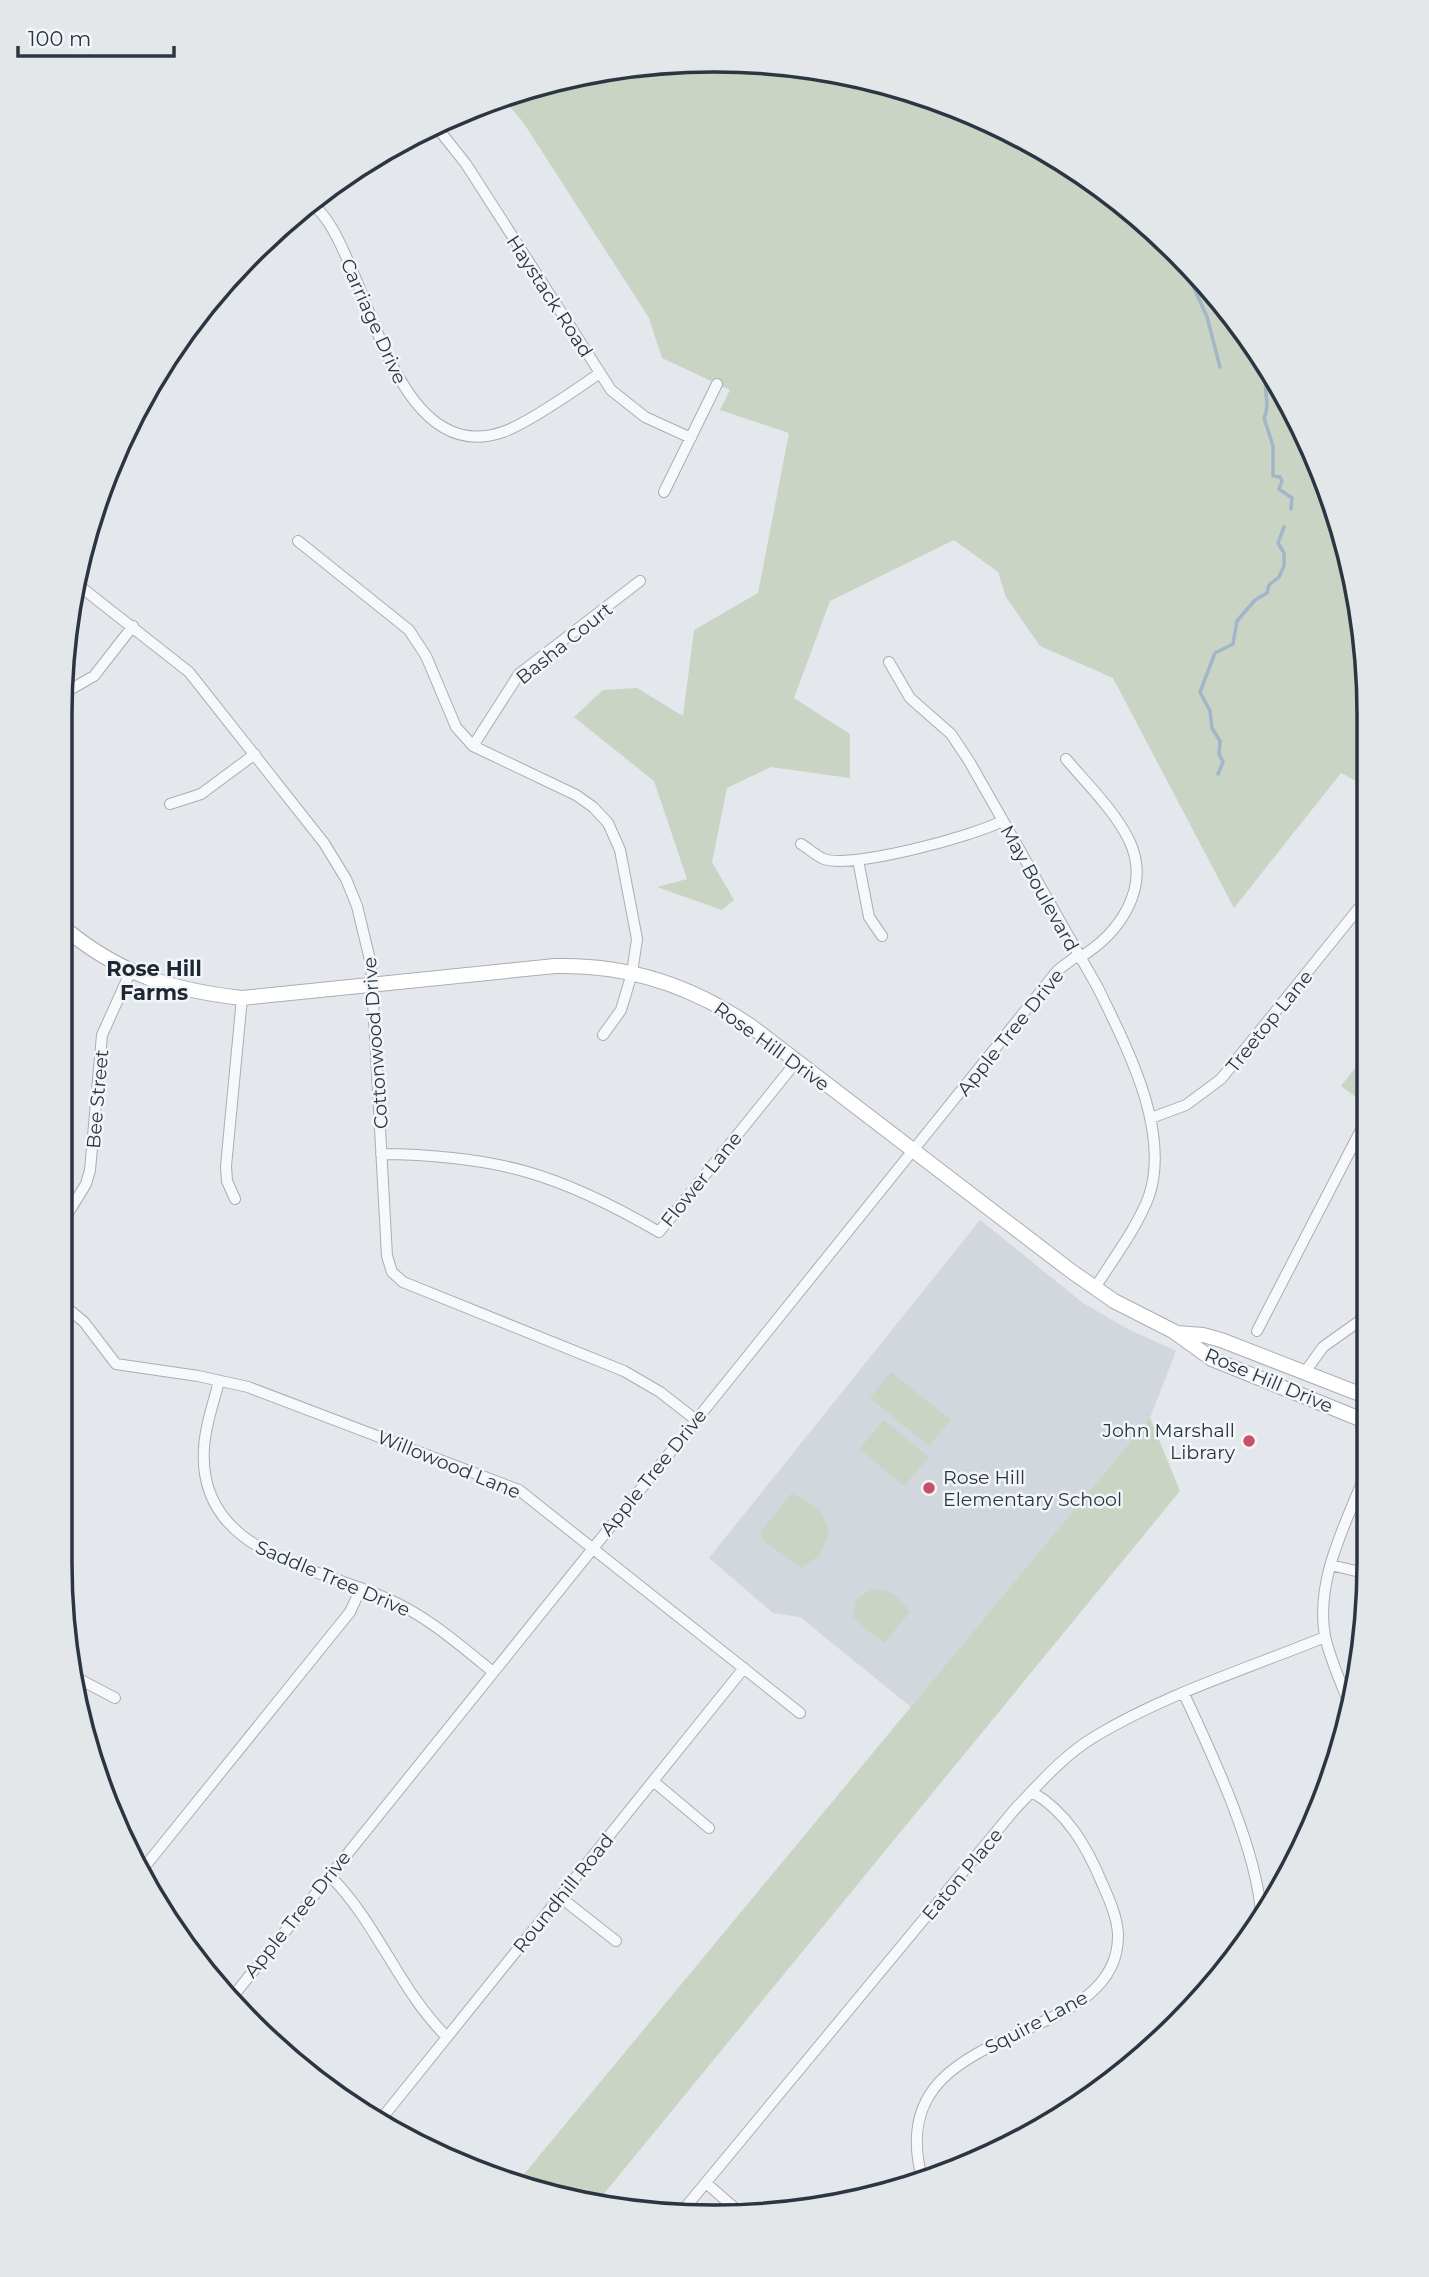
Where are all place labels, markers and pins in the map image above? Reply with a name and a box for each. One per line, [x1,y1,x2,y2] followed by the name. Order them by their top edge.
[1101,1419,1236,1464] place label: John Marshall Library
[1241,1433,1257,1449] marker: John Marshall Library
[943,1466,1122,1511] place label: Rose Hill Elementary School
[921,1480,937,1496] marker: Rose Hill Elementary School

